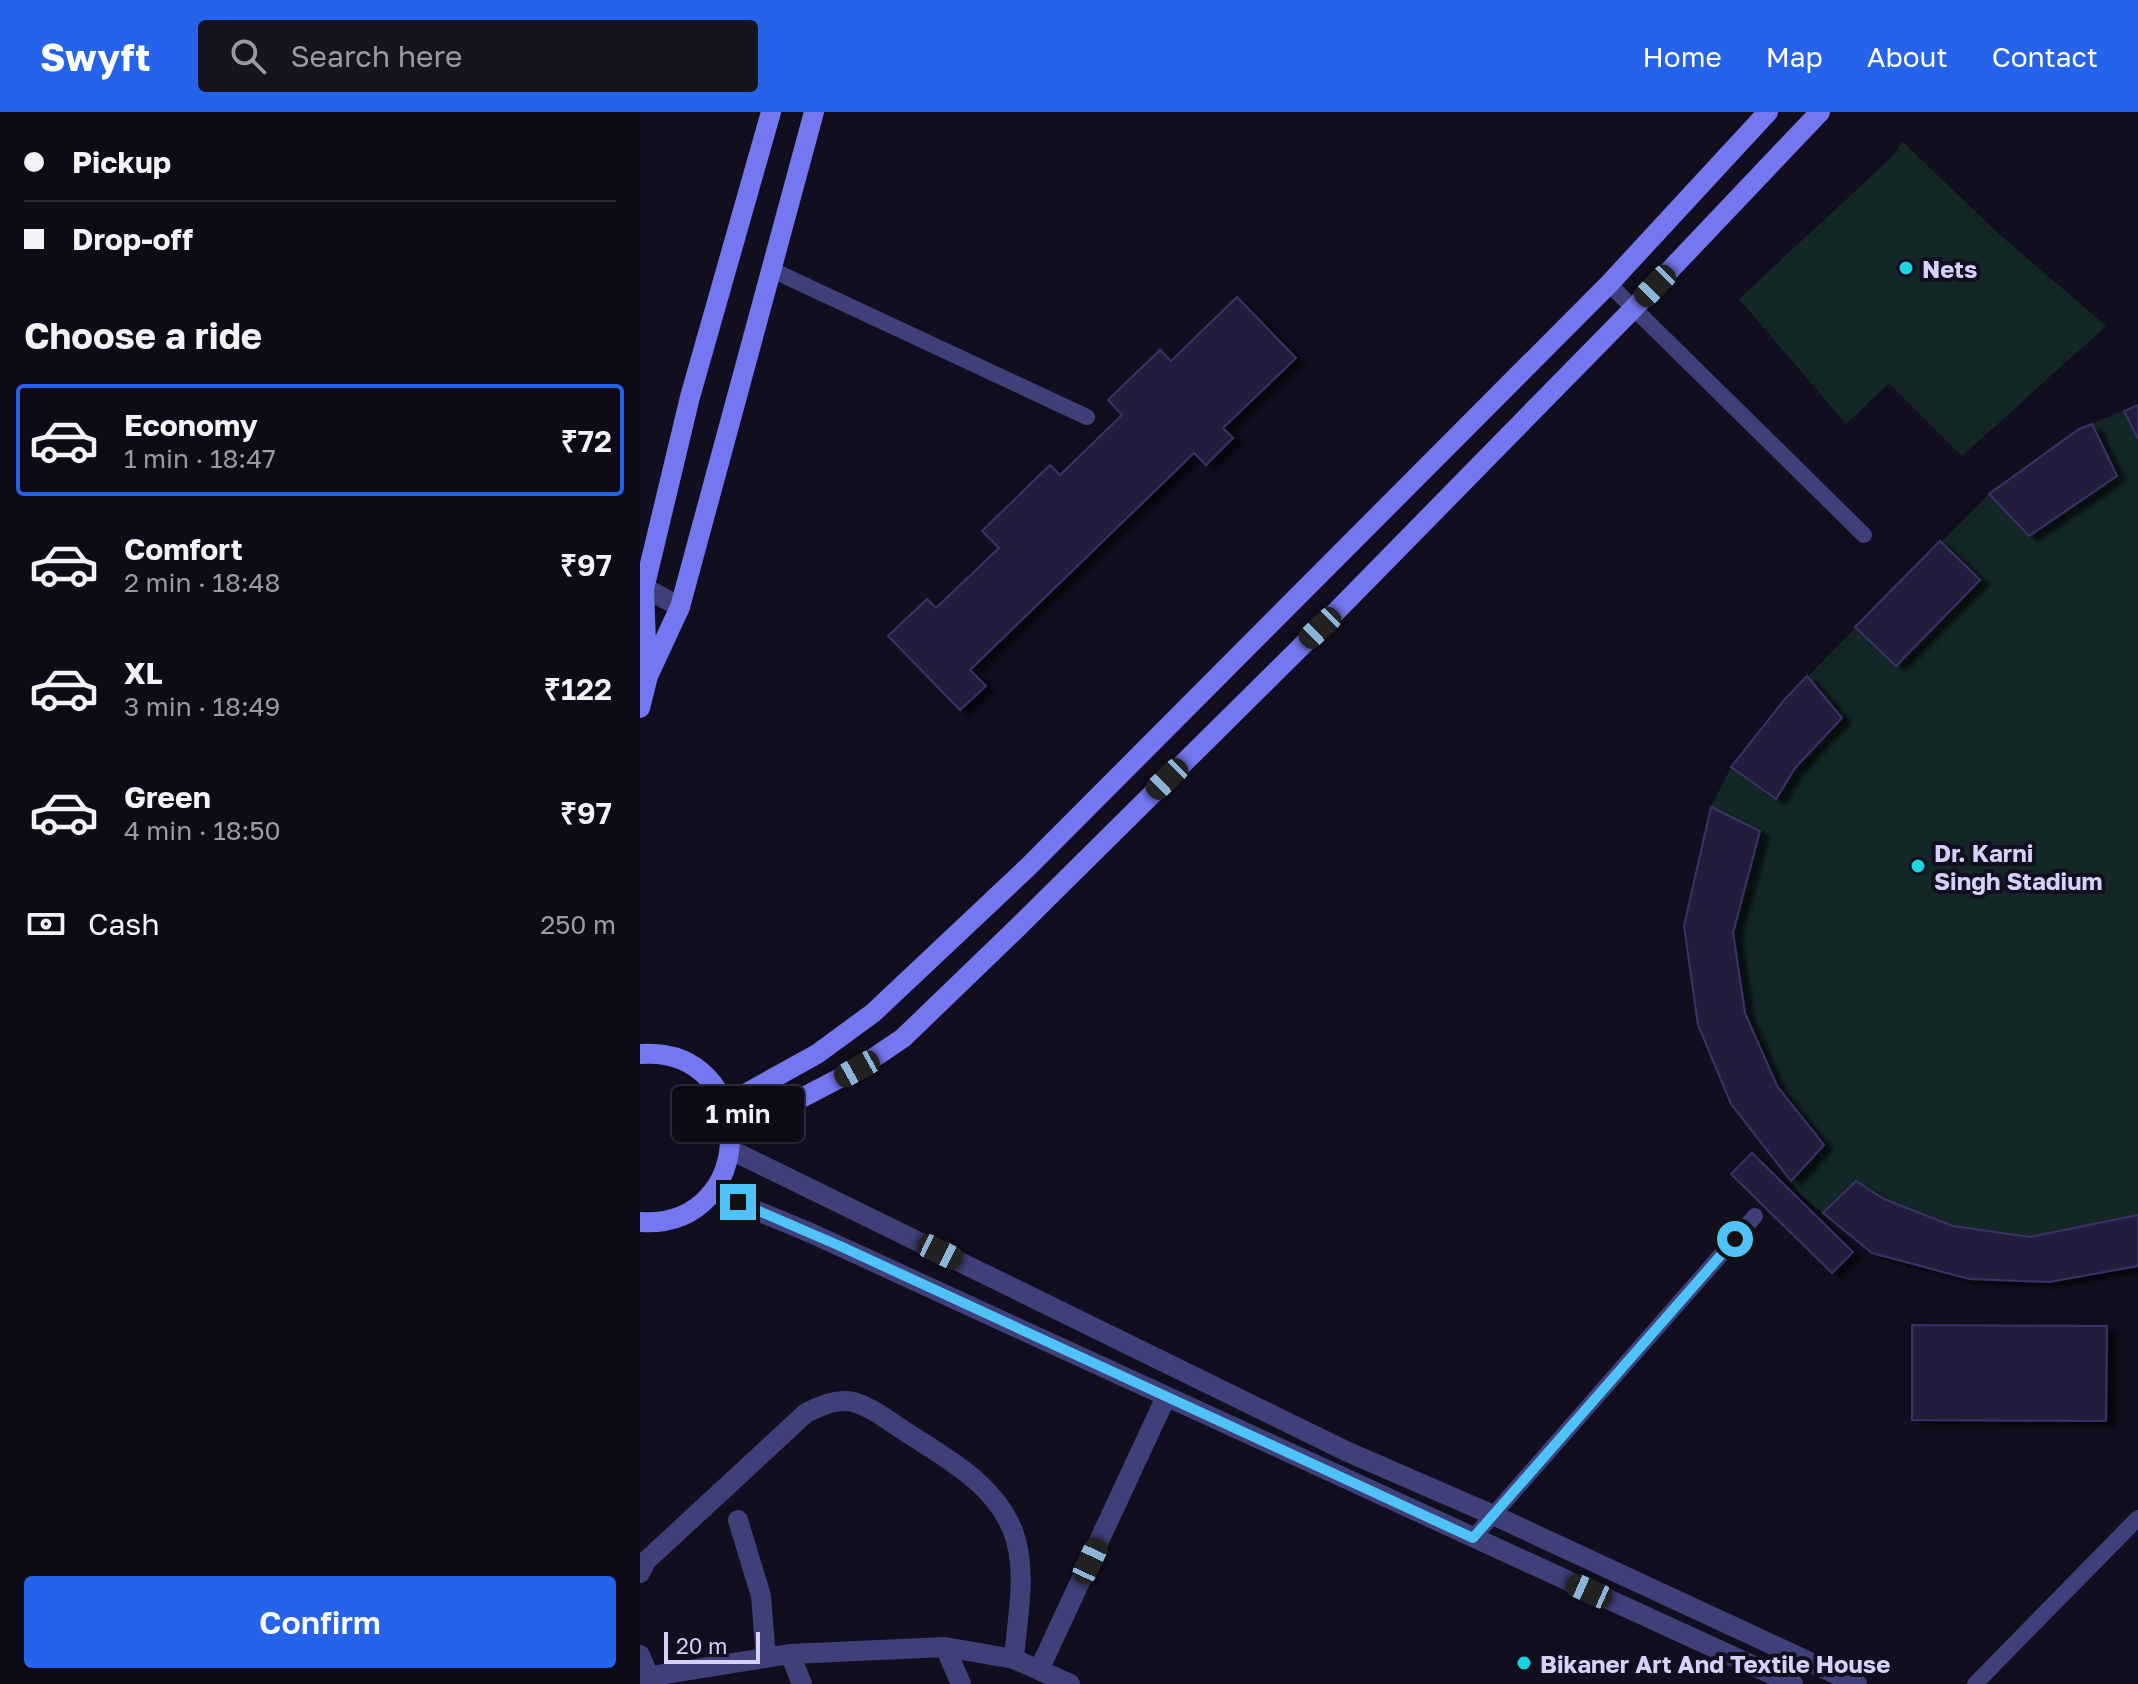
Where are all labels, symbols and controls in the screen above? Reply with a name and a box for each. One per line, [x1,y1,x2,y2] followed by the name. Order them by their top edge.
[198,20,758,92] search box
[40,34,150,79] text: Swyft
[226,34,270,78] icon: search
[290,38,462,74] text: Search here
[1643,40,1722,73] text: Home
[1766,40,1823,73] text: Map
[1867,40,1948,73] text: About
[1992,40,2098,73] text: Contact
[72,144,171,180] text: Pickup
[72,221,193,257] text: Drop-off
[1922,254,1977,283] place label: Nets
[1897,259,1915,277] marker: Nets
[1630,260,1680,312] car
[24,314,262,357] text: Choose a ride
[28,404,100,476] icon: car
[124,407,258,443] text: Economy
[561,423,612,459] text: ₹72
[124,443,276,474] text: 1 min · 18:47
[28,528,100,600] icon: car
[124,531,243,567] text: Comfort
[560,547,612,583] text: ₹97
[124,567,280,598] text: 2 min · 18:48
[1294,603,1346,653] car
[28,652,100,724] icon: car
[124,655,163,691] text: XL
[544,671,612,707] text: ₹122
[124,691,280,722] text: 3 min · 18:49
[1141,754,1193,804] car
[28,776,100,848] icon: car
[124,779,211,815] text: Green
[560,795,612,831] text: ₹97
[124,815,281,846] text: 4 min · 18:50
[1934,838,2102,895] place label: Dr. Karni Singh Stadium
[1909,857,1927,875] marker: Dr. Karni Singh Stadium
[24,902,68,946] icon: cash
[88,906,160,942] text: Cash
[540,909,616,940] text: 250 m
[830,1047,884,1091] car
[672,1086,804,1142] callout: 1 min
[705,1098,771,1129] text: 1 min
[720,1184,756,1220] route end
[1717,1221,1753,1257] route start
[913,1231,967,1273] car
[1069,1534,1111,1588] car
[1562,1570,1616,1612] car
[24,1576,616,1668] button: Confirm
[664,1628,760,1664] scale bar
[676,1632,727,1659] text: 20 m
[1540,1649,1890,1678] place label: Bikaner Art And Textile House
[1515,1654,1533,1672] marker: Bikaner Art And Textile House

